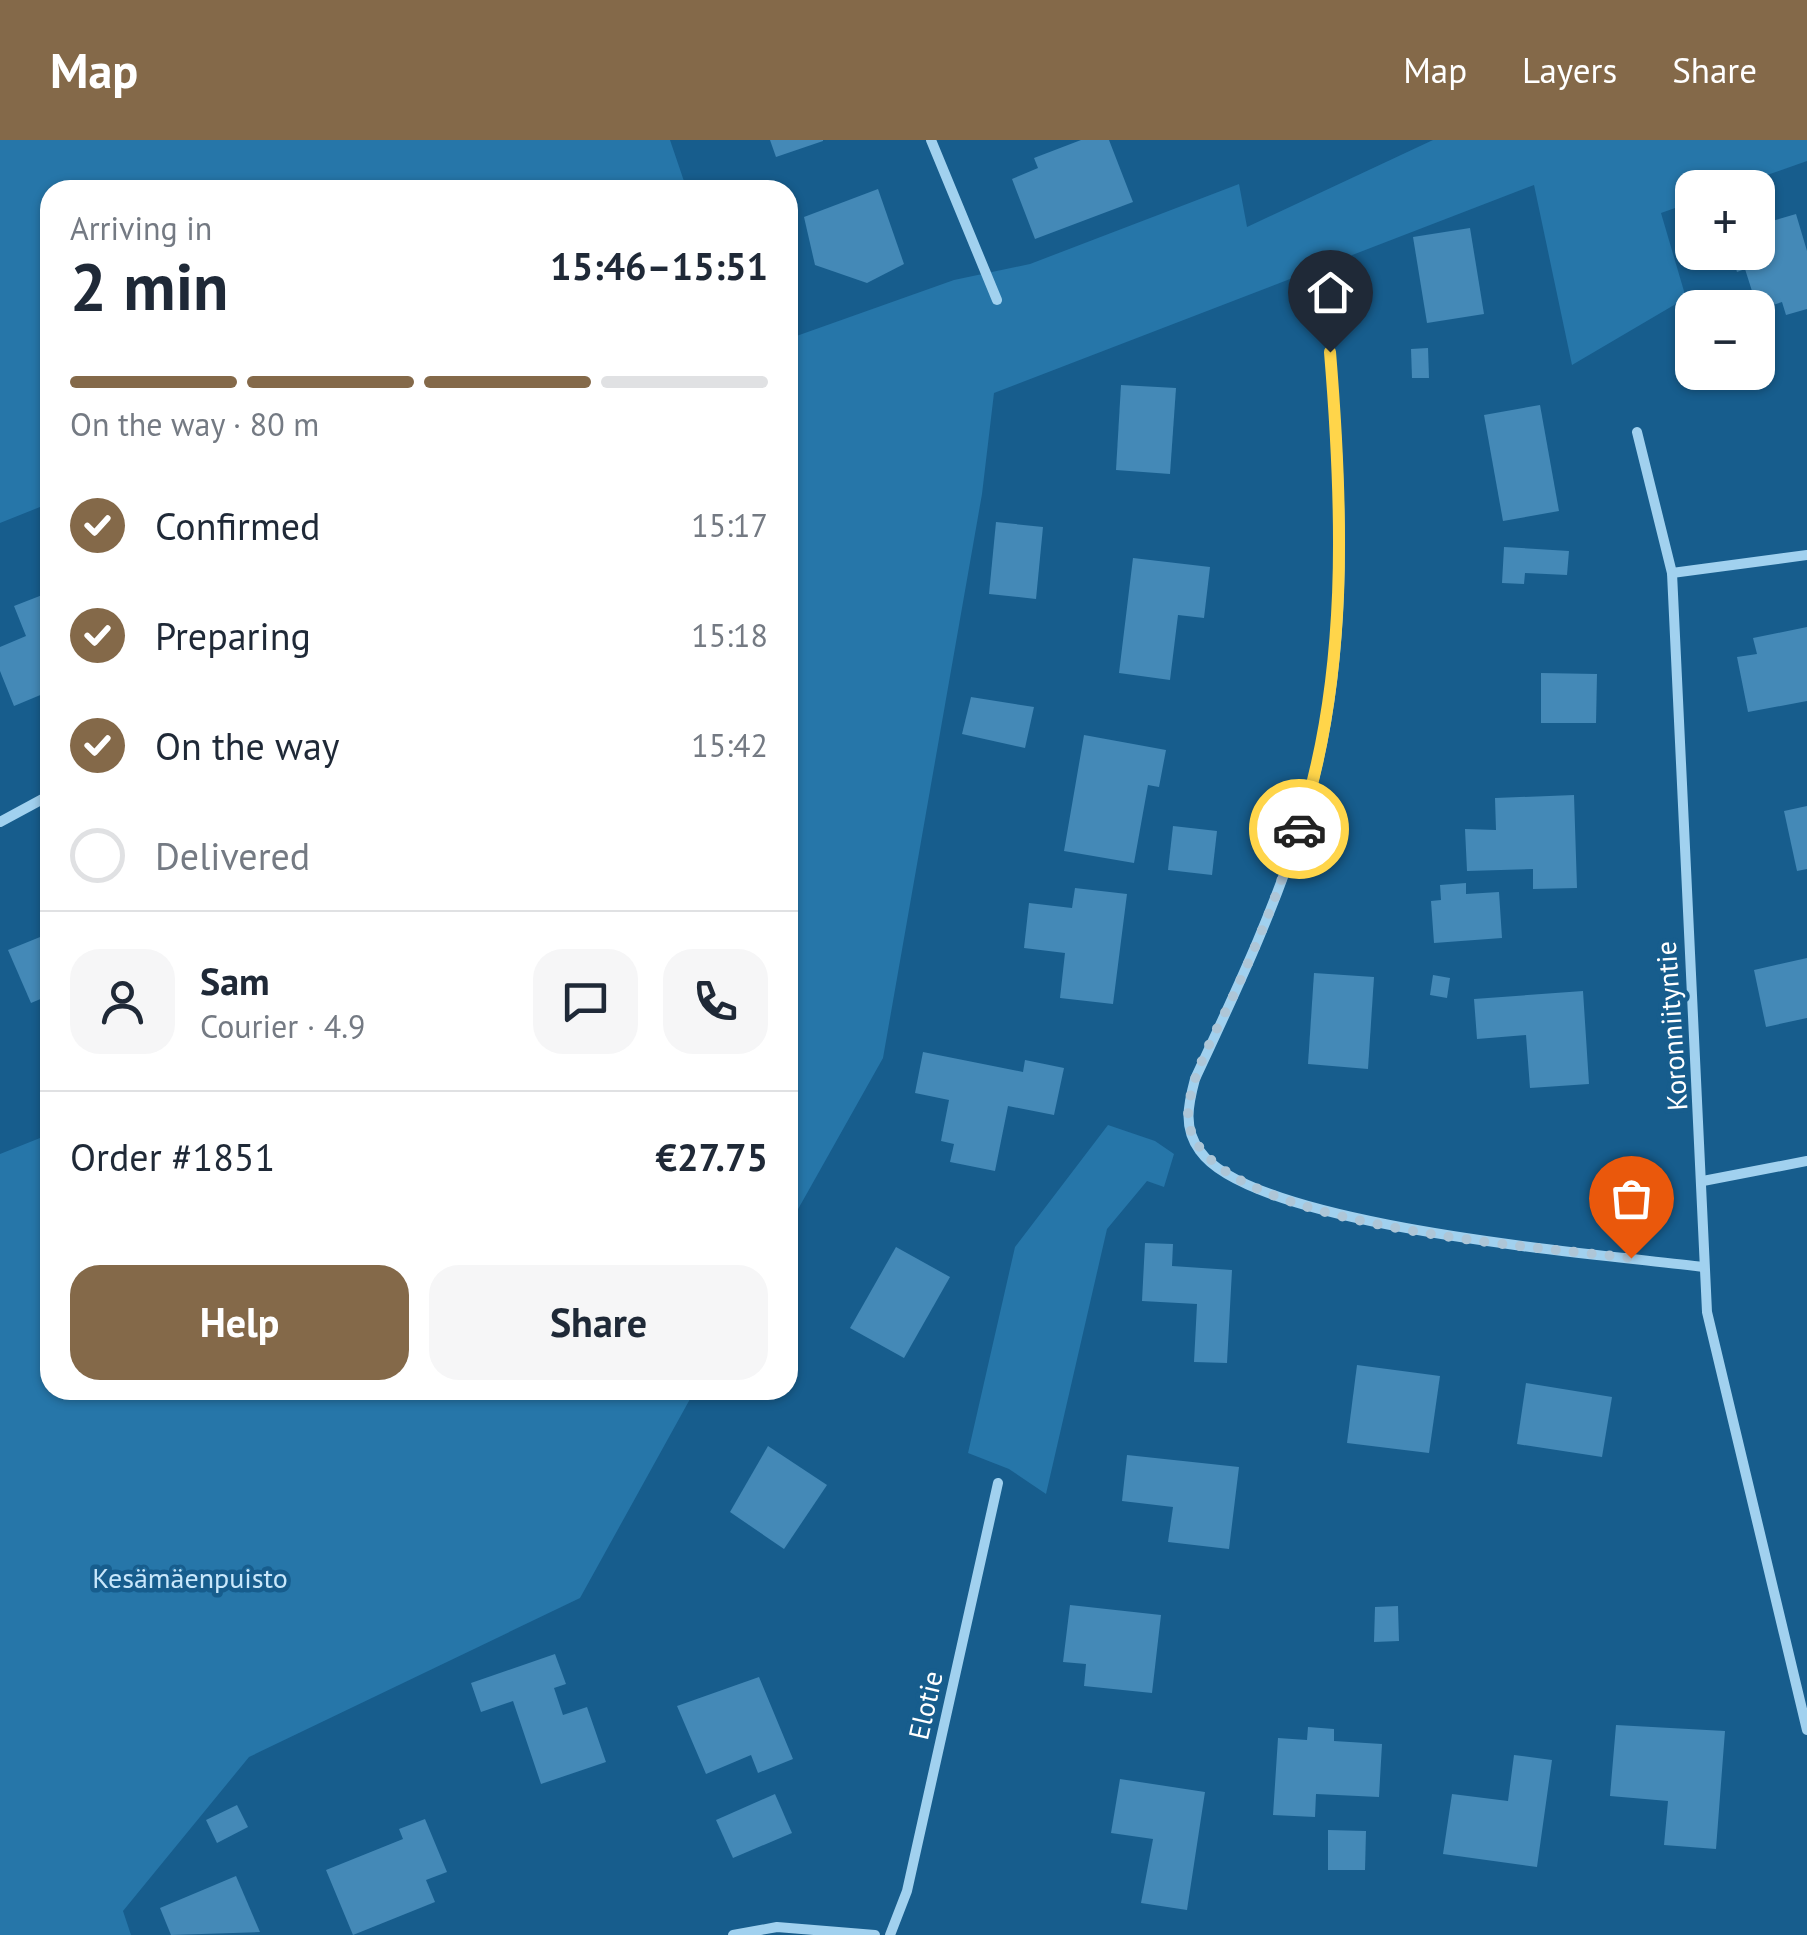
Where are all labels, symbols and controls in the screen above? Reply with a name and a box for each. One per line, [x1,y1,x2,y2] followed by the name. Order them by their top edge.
[50,39,138,101] text: Map
[1403,47,1467,93] text: Map
[1522,47,1617,93] text: Layers
[1672,47,1757,93] text: Share
[1675,170,1775,390] map controls
[1675,170,1775,270] button: +
[70,207,212,249] text: Arriving in
[550,241,768,290] text: 15:46–15:51
[70,244,229,328] text: 2 min
[1288,250,1373,353] pin
[1303,265,1358,320] icon: home
[1675,290,1775,390] button: −
[70,403,319,445] text: On the way · 80 m
[70,498,125,553] icon: check
[155,501,321,550] text: Confirmed
[691,504,768,546] text: 15:17
[70,608,125,663] icon: check
[155,611,311,660] text: Preparing
[691,614,768,656] text: 15:18
[70,718,125,773] icon: check
[155,721,340,770] text: On the way
[691,724,768,766] text: 15:42
[1249,779,1349,879] courier
[1272,802,1327,857] icon: car
[155,831,310,880] text: Delivered
[1647,940,1695,1112] street label: Koronniityntie
[70,949,175,1054] button: person
[533,949,638,1054] button: chat
[663,949,768,1054] button: phone
[200,956,270,1005] text: Sam
[200,1005,366,1047] text: Courier · 4.9
[70,1132,275,1181] text: Order #1851
[655,1132,768,1181] text: €27.75
[1589,1156,1674,1259] pin
[1604,1171,1659,1226] icon: bag
[70,1265,409,1380] button: Help
[429,1265,768,1380] button: Share
[92,1559,288,1596] park label: Kesämäenpuisto
[899,1667,951,1743] street label: Elotie

